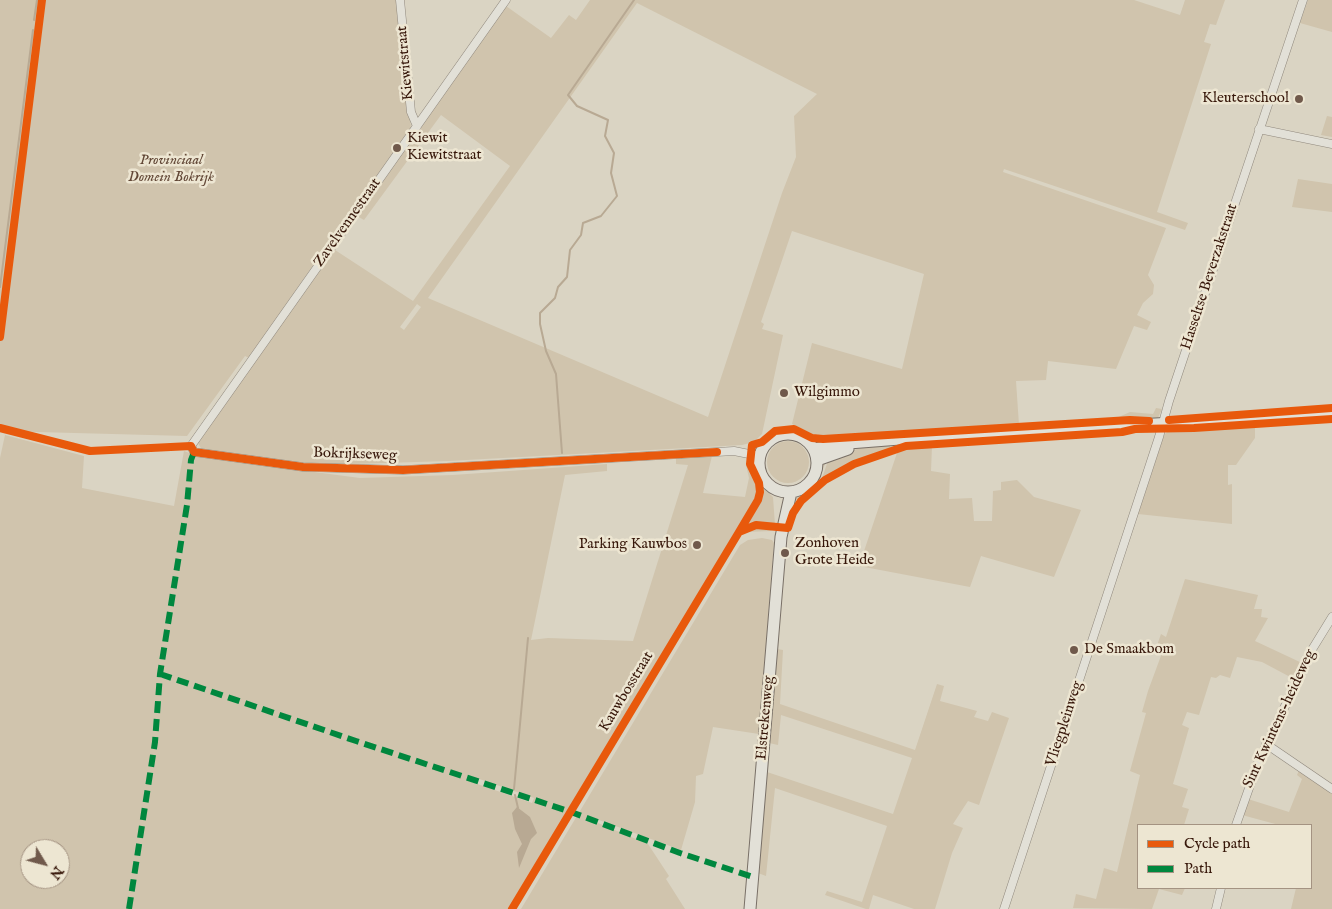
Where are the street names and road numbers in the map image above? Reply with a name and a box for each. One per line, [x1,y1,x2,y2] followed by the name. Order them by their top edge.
[394,25,418,101] street label: Kiewitstraat
[311,175,385,271] street label: Zavelvennestraat
[1178,202,1242,352] street label: Hasseltse Beverzakstraat
[313,445,397,465] street label: Bokrijkseweg
[1240,647,1320,791] street label: Sint Kwintens-heideweg
[596,649,658,735] street label: Kauwbosstraat
[753,675,779,761] street label: Elstrekenweg
[1043,679,1087,769] street label: Vliegpleinweg

